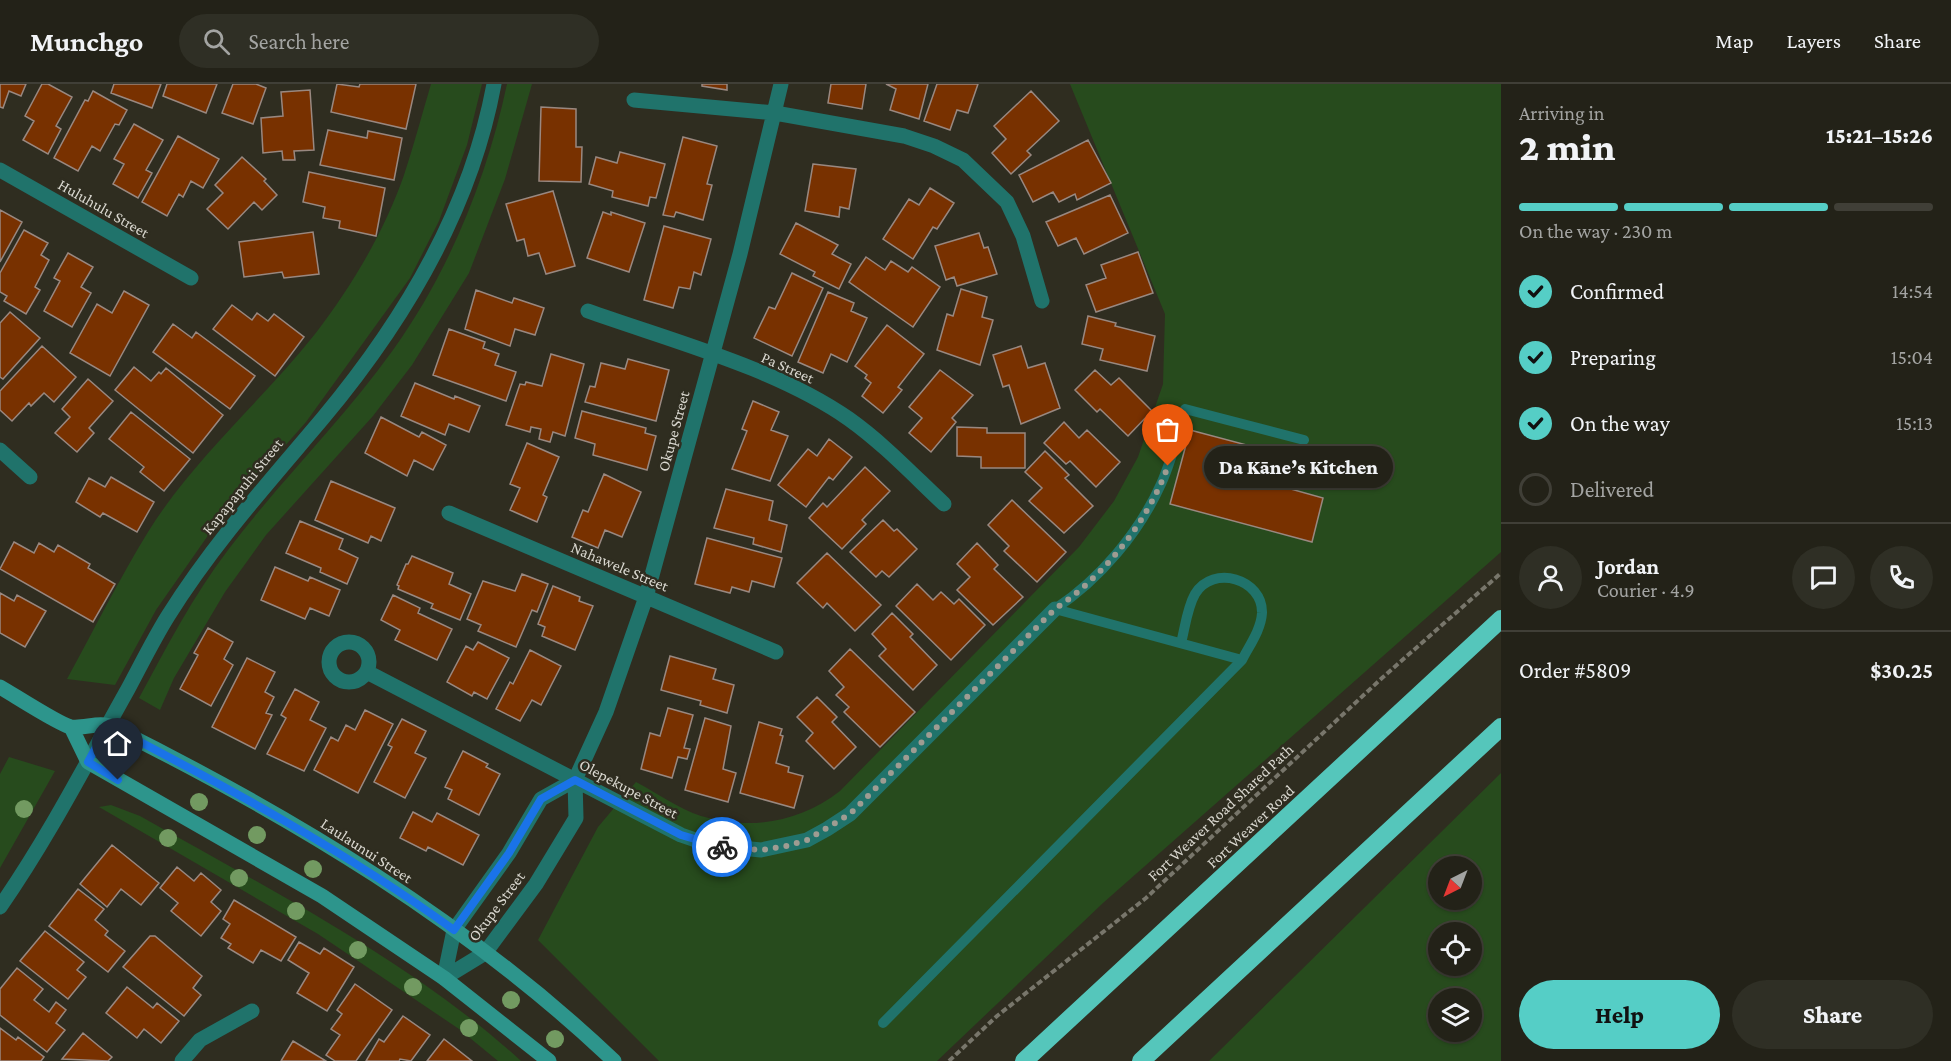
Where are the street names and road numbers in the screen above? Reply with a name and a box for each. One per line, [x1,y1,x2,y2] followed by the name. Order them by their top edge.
[55,176,153,242] street label: Huluhulu Street
[759,348,817,387] street label: Pa Street
[655,388,694,474] street label: Okupe Street
[199,435,287,538] street label: Kapapapuhi Street
[569,538,672,595] street label: Nahawele Street
[1143,739,1297,885] street label: Fort Weaver Road Shared Path
[576,755,682,823] street label: Olepekupe Street
[1202,780,1298,872] street label: Fort Weaver Road
[318,815,416,887] street label: Laulaunui Street
[465,868,529,945] street label: Okupe Street

